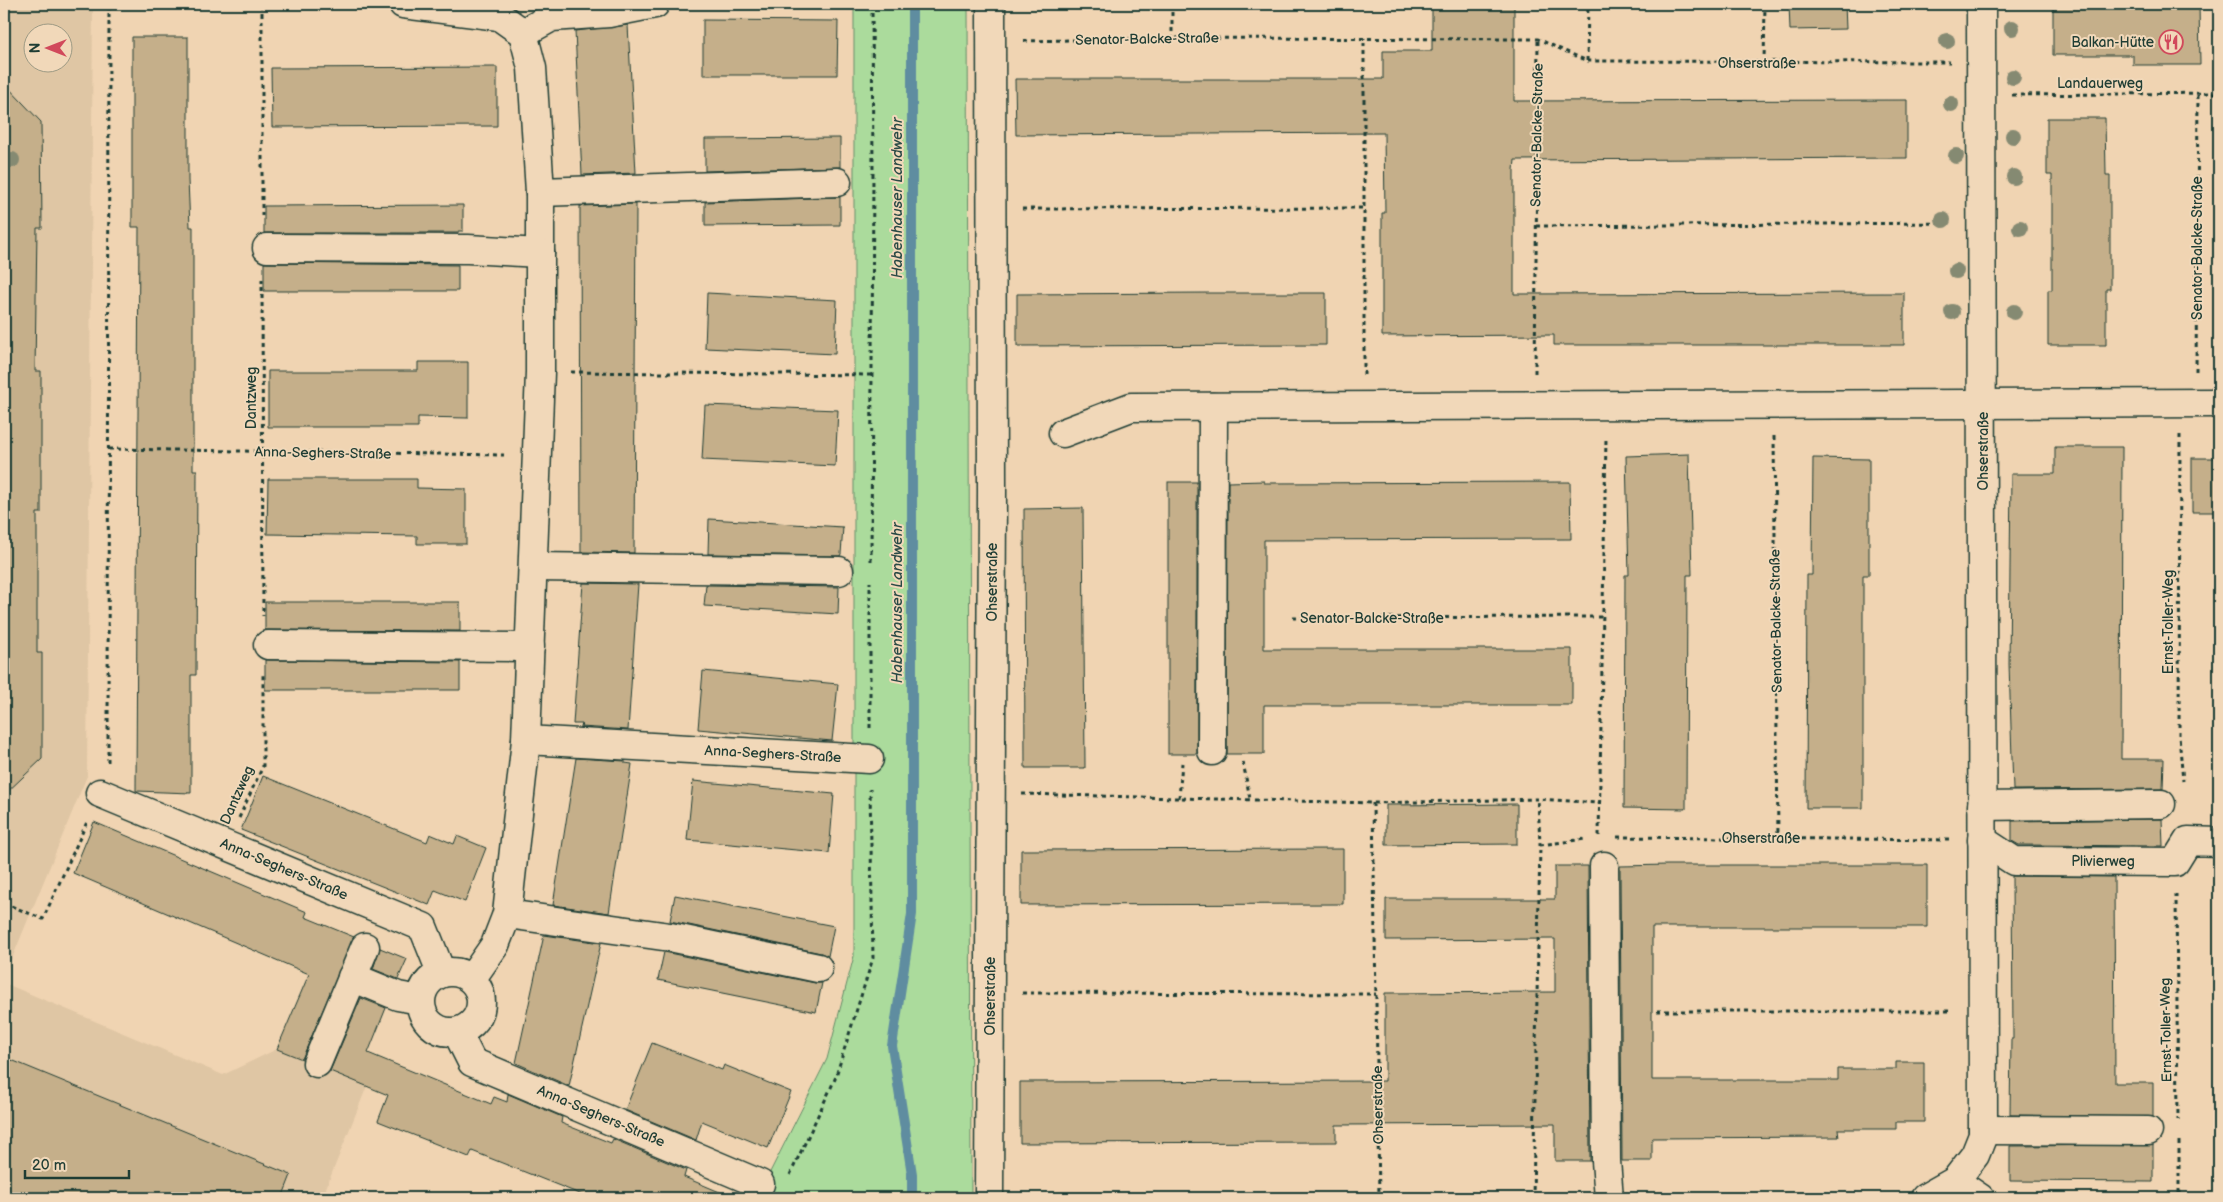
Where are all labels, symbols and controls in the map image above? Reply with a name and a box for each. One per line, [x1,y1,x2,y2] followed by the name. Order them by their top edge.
[22,22,72,72] north arrow
[1075,29,1219,49] street label: Senator-Balcke-Straße
[2158,29,2184,55] restaurant icon: Balkan-Hütte
[2071,34,2154,51] place label: Balkan-Hütte
[27,43,44,53] text: N
[1718,55,1796,72] street label: Ohserstraße
[1527,63,1547,207] street label: Senator-Balcke-Straße
[2057,75,2143,92] street label: Landauerweg
[888,116,907,278] water label: Habenhauser Landwehr
[2189,176,2206,320] street label: Senator-Balcke-Straße
[243,367,260,429] street label: Dantzweg
[1975,412,1992,490] street label: Ohserstraße
[254,443,392,463] street label: Anna-Seghers-Straße
[888,521,907,683] water label: Habenhauser Landwehr
[984,543,1001,621] street label: Ohserstraße
[1766,549,1786,693] street label: Senator-Balcke-Straße
[2160,570,2177,674] street label: Ernst-Toller-Weg
[1300,610,1444,627] street label: Senator-Balcke-Straße
[704,742,842,766] street label: Anna-Seghers-Straße
[217,763,257,827] street label: Dantzweg
[1722,830,1800,847] street label: Ohserstraße
[218,834,350,904] street label: Anna-Seghers-Straße
[2071,853,2135,870] street label: Plivierweg
[982,957,999,1035] street label: Ohserstraße
[2157,978,2175,1082] street label: Ernst-Toller-Weg
[1369,1065,1387,1145] street label: Ohserstraße
[535,1081,667,1151] street label: Anna-Seghers-Straße
[25,1147,129,1179] scale bar
[32,1156,66,1175] text: 20 m

